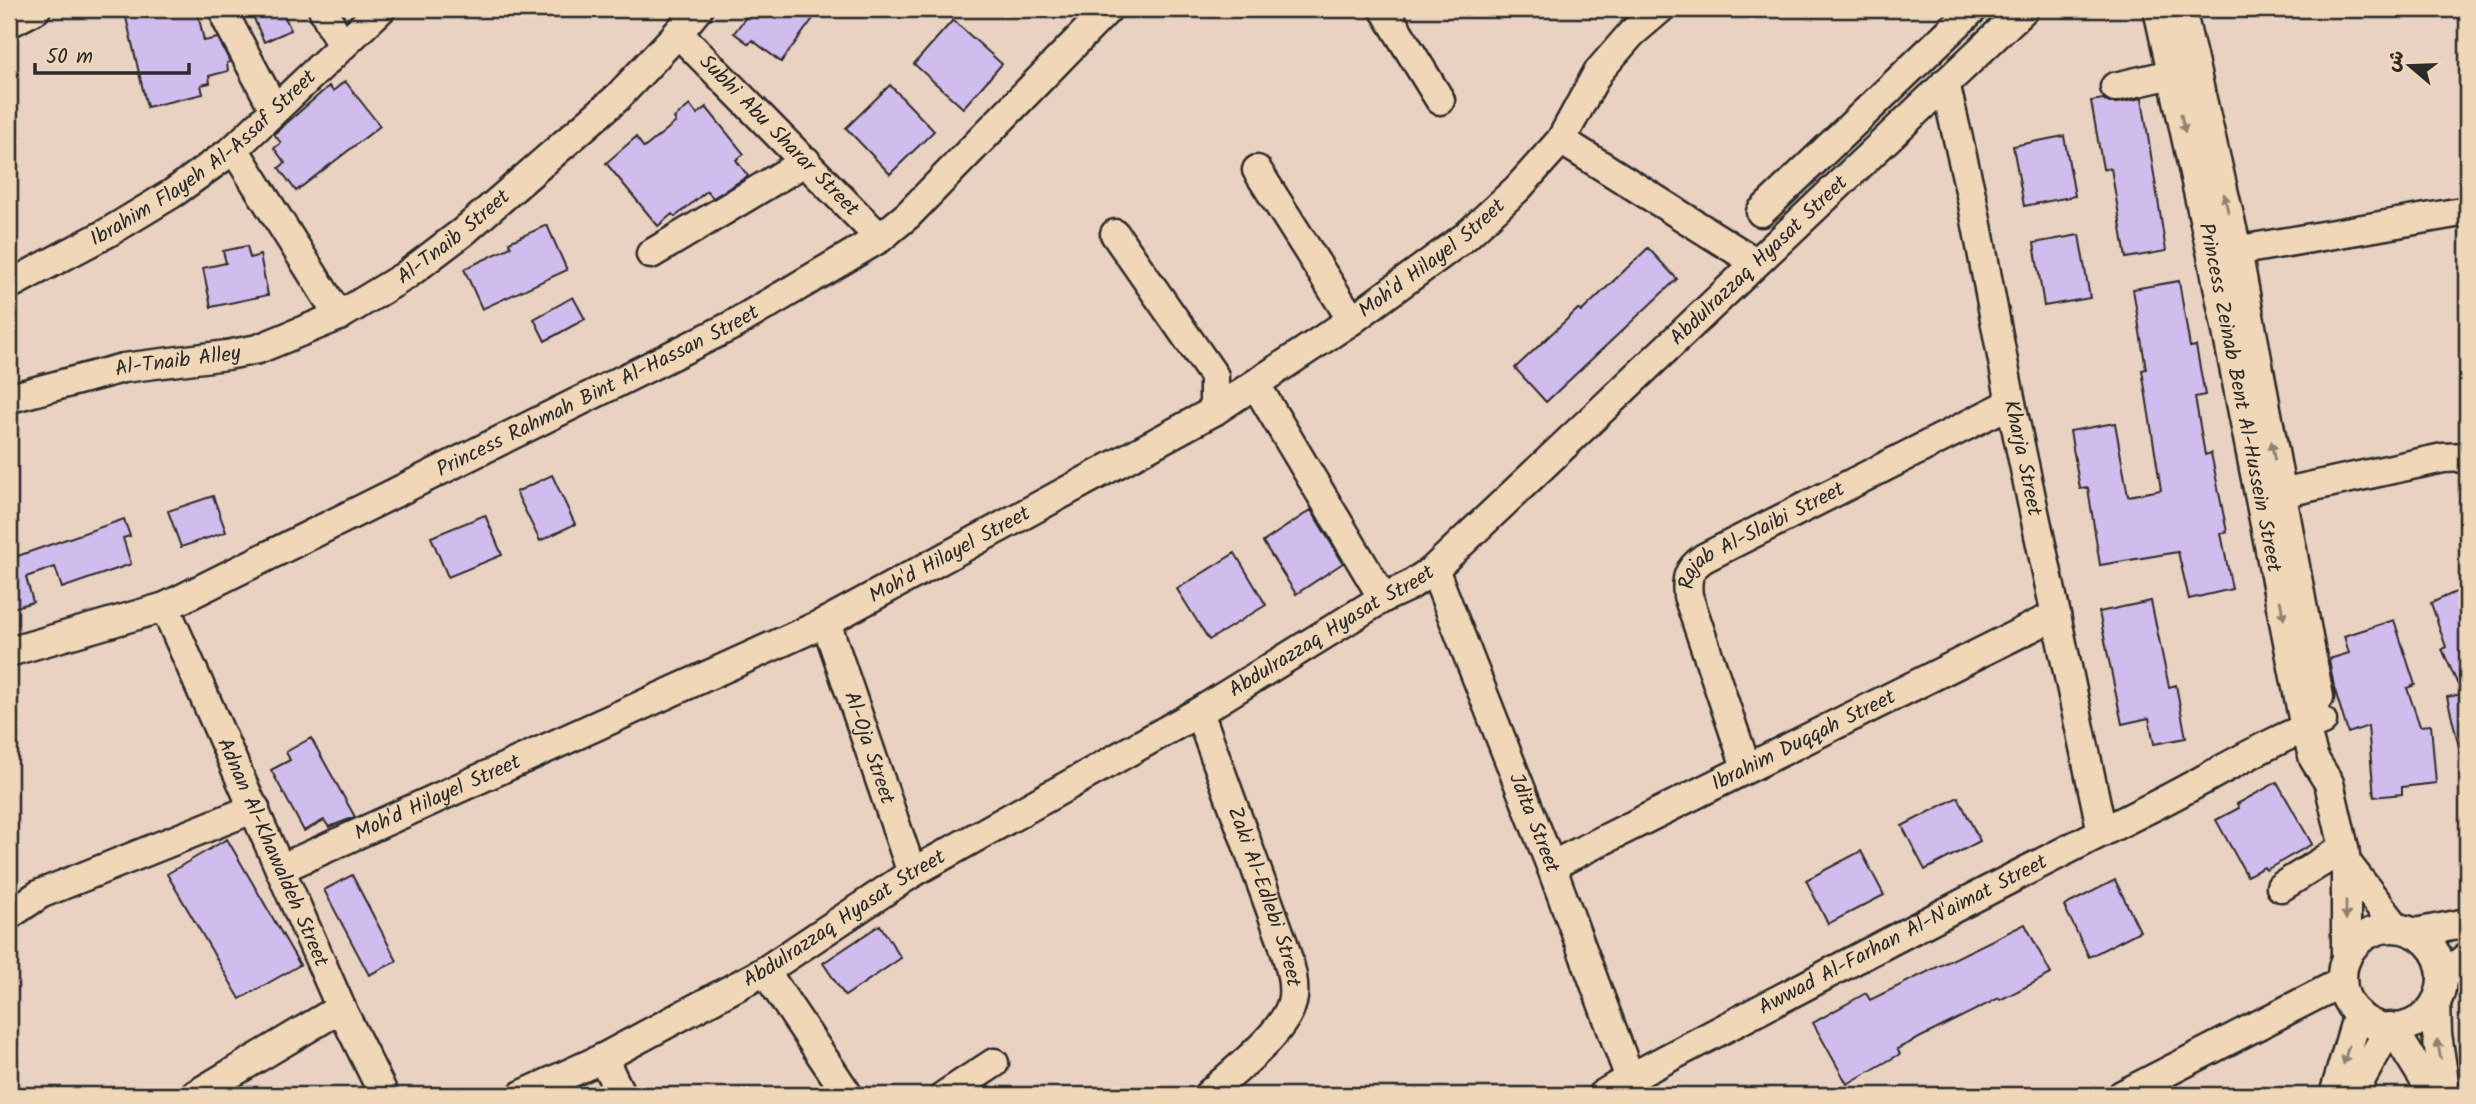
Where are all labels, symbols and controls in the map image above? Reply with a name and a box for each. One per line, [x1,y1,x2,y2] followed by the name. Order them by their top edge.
[35,32,189,76] scale bar
[2374,32,2444,102] north arrow
[46,41,93,74] text: 50 m
[2378,46,2413,76] text: ش
[691,47,868,225] street label: Subhi Abu Sharar Street
[84,61,325,256] street label: Ibrahim Flayeh Al-Assaf Street
[2177,112,2188,134] one-way arrow
[1662,167,1856,354] street label: Abdulrazzaq Hyasat Street
[391,181,518,294] street label: Al-Tnaib Street
[1351,190,1514,327] street label: Moh'd Hilayel Street
[2220,192,2231,214] one-way arrow
[2189,220,2291,576] street label: Princess Zeinab Bent Al-Hussein Street
[431,296,766,486] street label: Princess Rahmah Bint Al-Hassan Street
[111,336,244,386] street label: Al-Tnaib Alley
[1994,397,2051,520] street label: Kharja Street
[2267,440,2278,462] one-way arrow
[1671,473,1851,590] street label: Rajab Al-Slaibi Street
[863,497,1037,612] street label: Moh'd Hilayel Street
[1222,556,1442,706] street label: Abdulrazzaq Hyasat Street
[2277,599,2288,621] one-way arrow
[1706,680,1902,800] street label: Ibrahim Duqqah Street
[834,687,904,809] street label: Al-Oja Street
[208,733,338,973] street label: Adnan Al-Khawaldeh Street
[349,745,527,850] street label: Moh'd Hilayel Street
[1499,768,1569,878] street label: Jdita Street
[1218,802,1310,989] street label: Zaki Al-Edlebi Street
[737,840,952,996] street label: Abdulrazzaq Hyasat Street
[1753,845,2054,1024] street label: Awwad Al-Farhan Al-N'aimat Street
[2340,899,2352,921] one-way arrow
[2433,1038,2444,1060] one-way arrow
[2340,1044,2351,1066] one-way arrow

